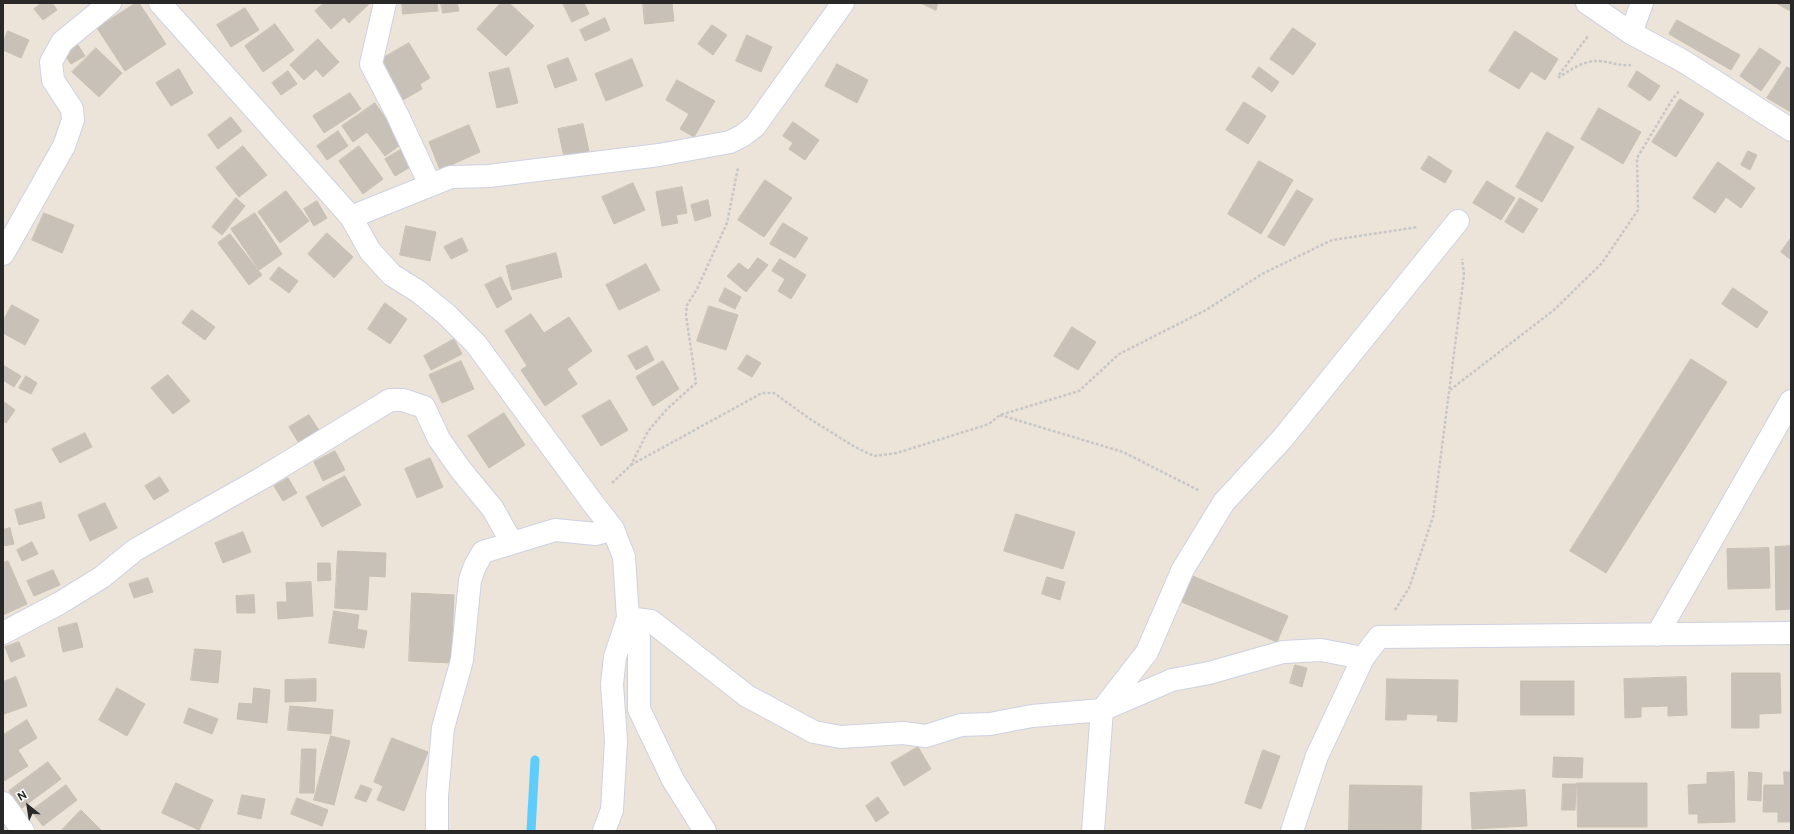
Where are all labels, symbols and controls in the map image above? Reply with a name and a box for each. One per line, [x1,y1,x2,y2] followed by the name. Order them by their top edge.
[8,786,48,826] north arrow
[15,788,29,803] text: N

